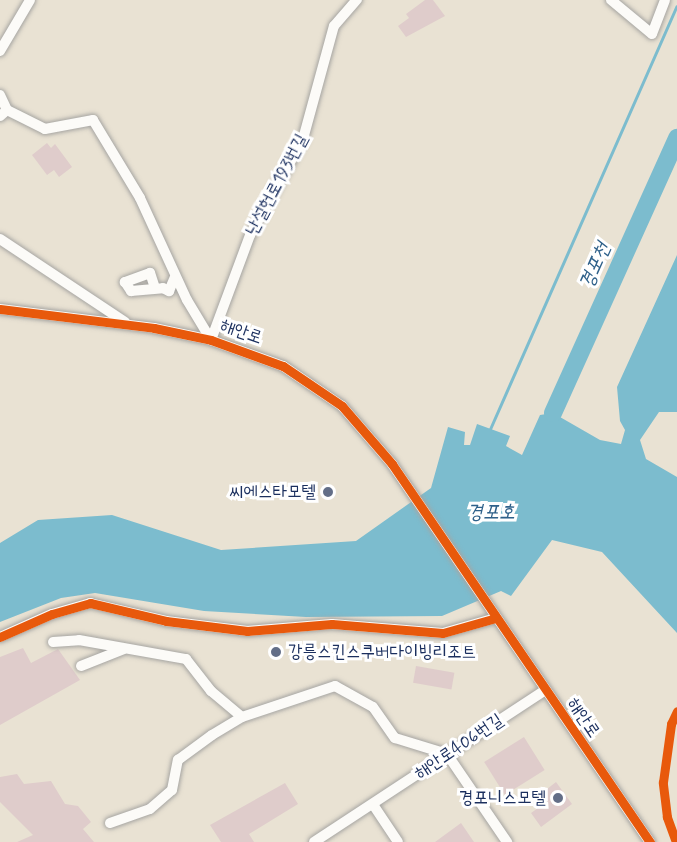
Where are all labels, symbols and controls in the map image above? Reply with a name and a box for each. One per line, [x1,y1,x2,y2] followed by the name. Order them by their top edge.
[241,131,313,239] street label: 난설헌로193번길
[574,239,616,293] water label: 경포천
[217,315,265,349] street label: 해안로
[229,481,316,503] place label: 씨에스타모텔
[321,485,335,499] marker: 씨에스타모텔
[467,500,515,524] water label: 경포호
[288,641,476,663] place label: 강릉스킨스쿠버다이빙리조트
[269,645,283,659] marker: 강릉스킨스쿠버다이빙리조트
[562,694,604,742] street label: 해안로
[411,709,507,785] street label: 해안로406번길
[459,787,546,809] place label: 경포니스모텔
[551,791,565,805] marker: 경포니스모텔

